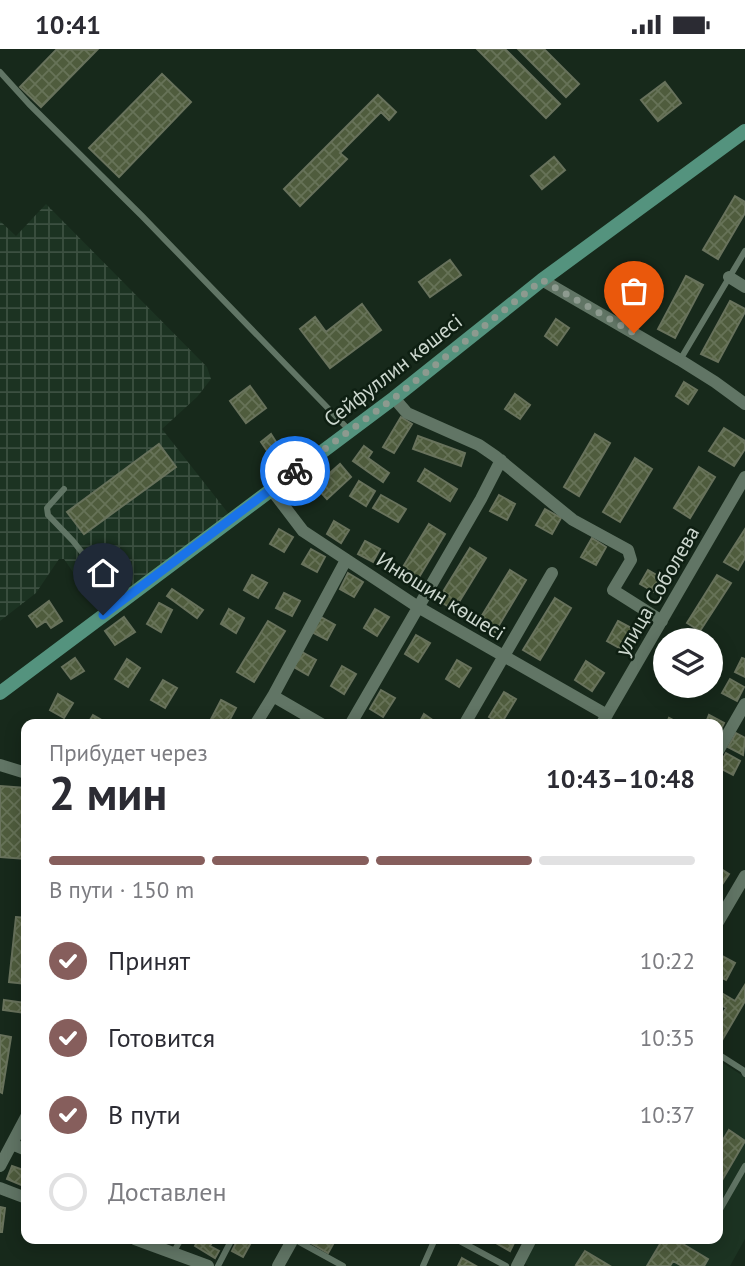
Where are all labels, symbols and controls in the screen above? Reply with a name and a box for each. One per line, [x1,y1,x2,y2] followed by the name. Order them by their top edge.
[35,8,101,41] text: 10:41
[604,261,664,333] pin
[615,272,653,310] icon: bag
[318,307,468,433] street label: Сейфуллин көшесі
[260,436,330,506] courier
[276,452,314,490] icon: bike
[609,521,705,661] street label: улица Соболева
[73,543,133,615] pin
[372,546,510,646] street label: Инюшин көшесі
[84,554,122,592] icon: home
[653,628,723,698] map controls
[653,628,723,698] button: layers
[49,738,208,767] text: Прибудет через
[546,762,695,795] text: 10:43–10:48
[49,763,167,823] text: 2 мин
[49,875,194,904] text: В пути · 150 m
[49,942,87,980] icon: check
[108,944,190,977] text: Принят
[640,946,695,975] text: 10:22
[49,1019,87,1057] icon: check
[108,1021,215,1054] text: Готовится
[640,1023,695,1052] text: 10:35
[49,1096,87,1134] icon: check
[108,1098,181,1131] text: В пути
[640,1100,695,1129] text: 10:37
[108,1175,227,1208] text: Доставлен

